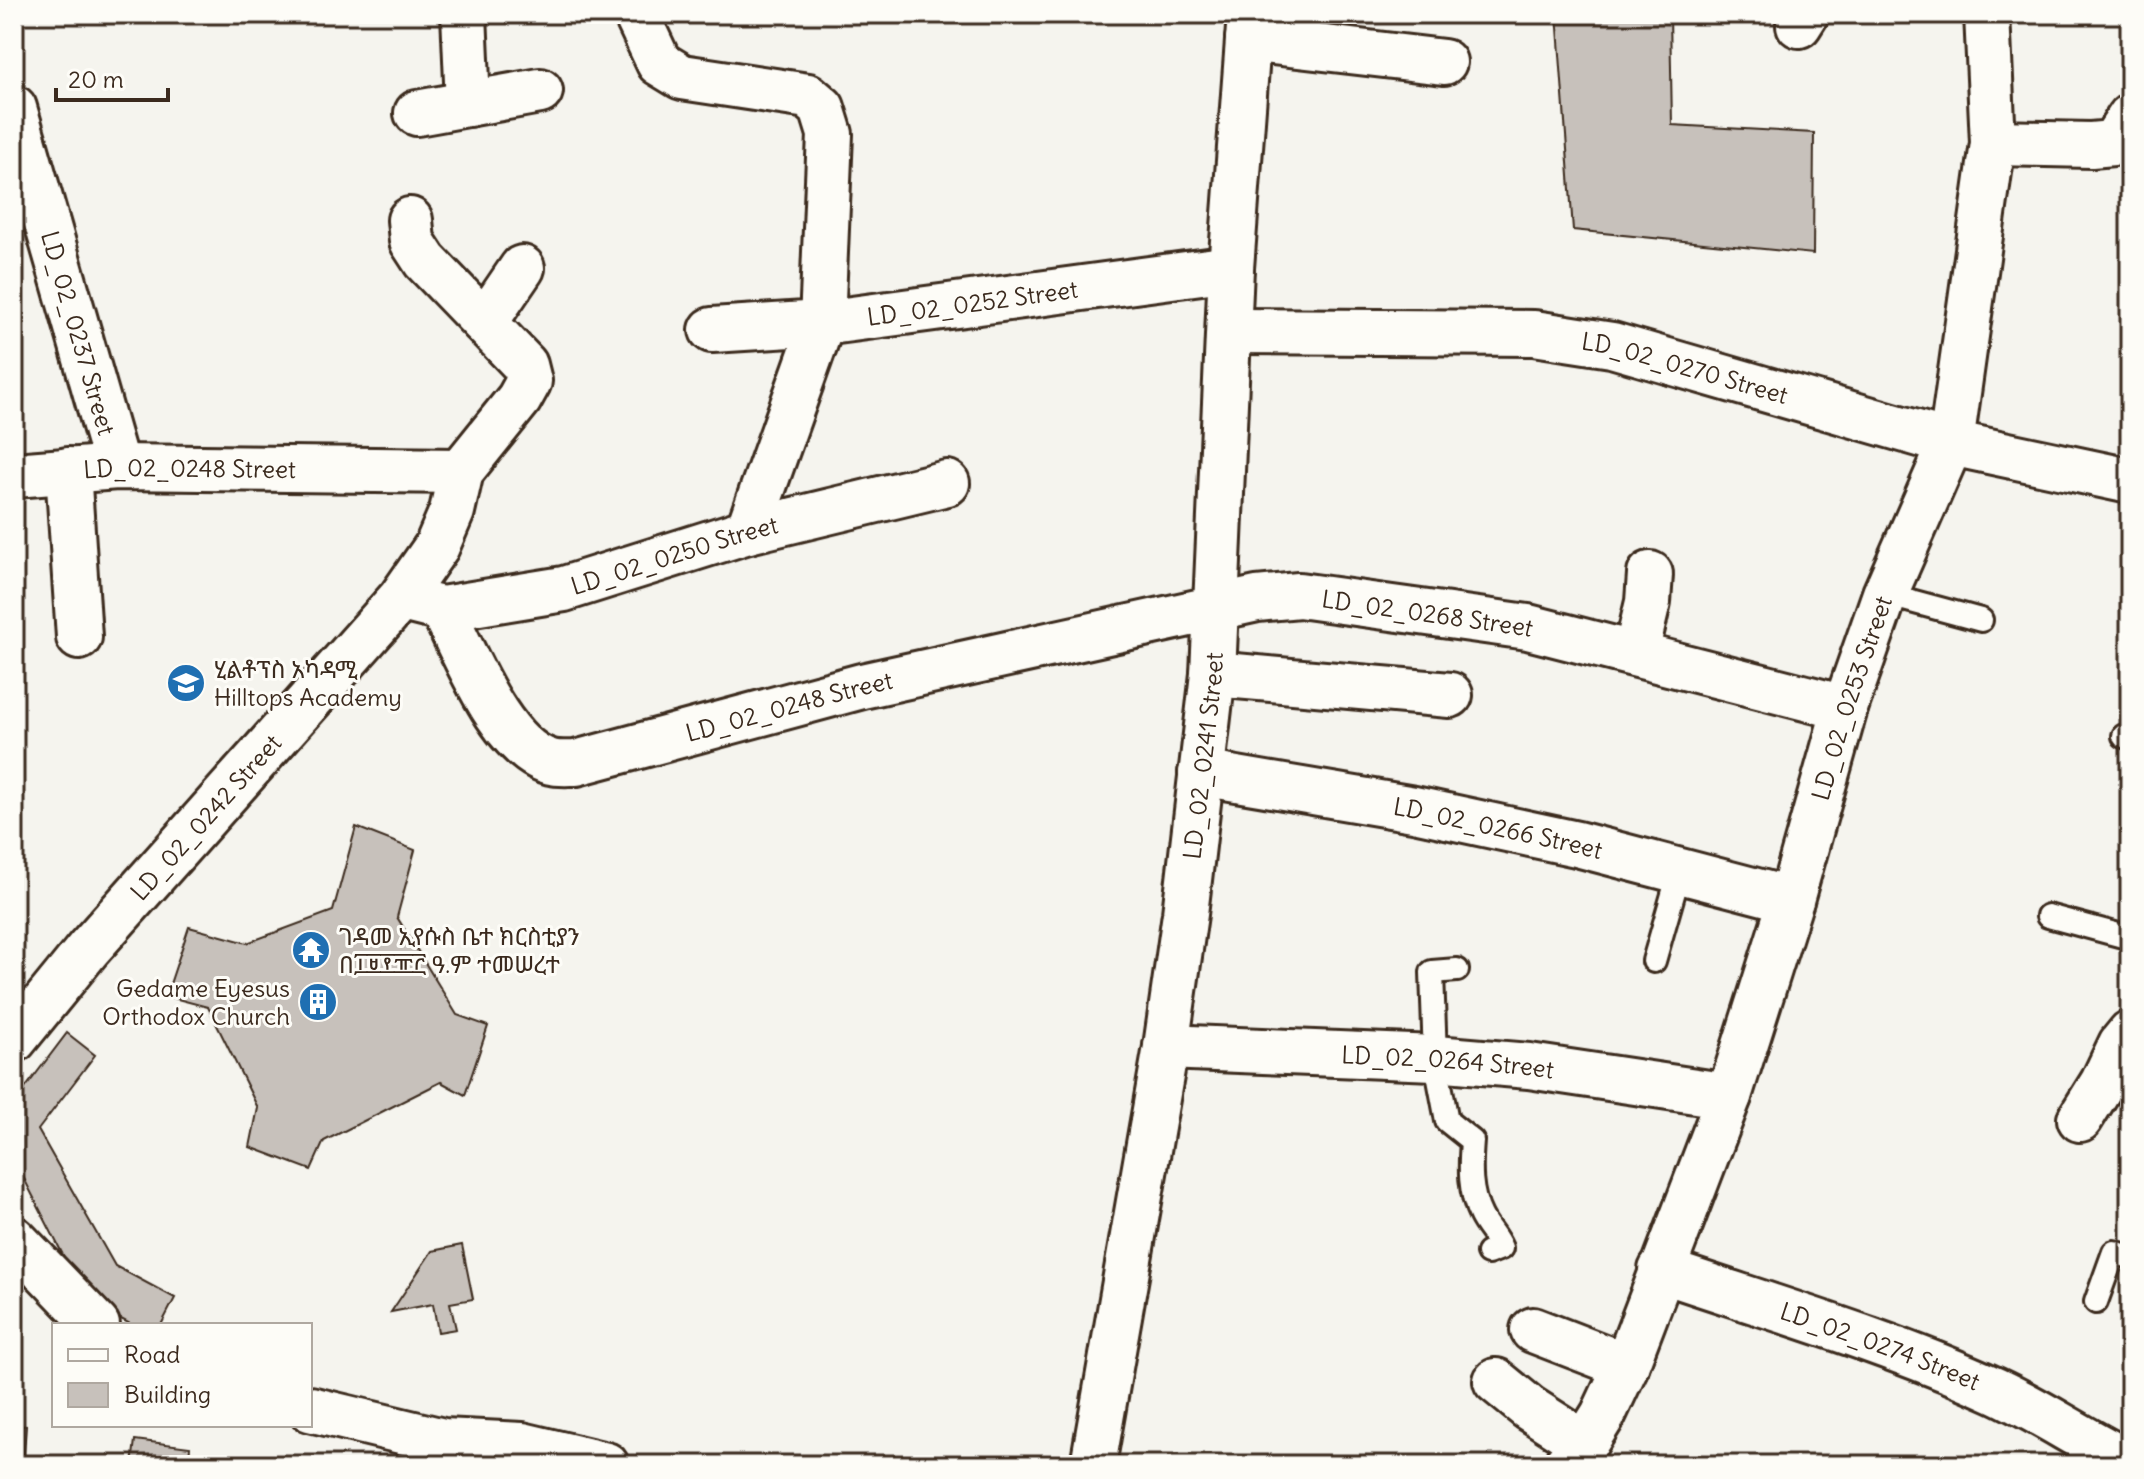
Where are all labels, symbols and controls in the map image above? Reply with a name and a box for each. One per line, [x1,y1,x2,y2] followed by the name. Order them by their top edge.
[56,52,168,102] scale bar
[68,64,124,94] text: 20 m
[35,227,122,438] street label: LD_02_0237 Street
[865,274,1080,332] street label: LD_02_0252 Street
[1580,326,1792,410] street label: LD_02_0270 Street
[82,452,296,485] street label: LD_02_0248 Street
[567,509,781,601] street label: LD_02_0250 Street
[1320,583,1537,643] street label: LD_02_0268 Street
[1805,592,1898,804] street label: LD_02_0253 Street
[1176,652,1229,861] street label: LD_02_0241 Street
[214,654,402,712] place label: ሂልቶፕስ አካዳሚ Hilltops Academy
[165,662,207,704] school or university icon: ሂልቶፕስ አካዳሚ Hilltops Academy
[682,665,895,748] street label: LD_02_0248 Street
[124,728,287,906] street label: LD_02_0242 Street
[1391,791,1606,865] street label: LD_02_0266 Street
[339,921,580,979] place label: ገዳመ ኢየሱስ ቤተ ክርስቲያን በ፲፱፻፹፫ ዓ.ም ተመሠረተ
[290,929,332,971] temple icon: ገዳመ ኢየሱስ ቤተ ክርስቲያን በ፲፱፻፹፫ ዓ.ም ተመሠረተ
[102,973,290,1031] place label: Gedame Eyesus Orthodox Church
[297,981,339,1023] building icon: Gedame Eyesus Orthodox Church
[1341,1039,1556,1085] street label: LD_02_0264 Street
[1777,1295,1985,1397] street label: LD_02_0274 Street
[52,1323,312,1427] legend
[124,1339,180,1369] text: Road
[124,1379,211,1409] text: Building

